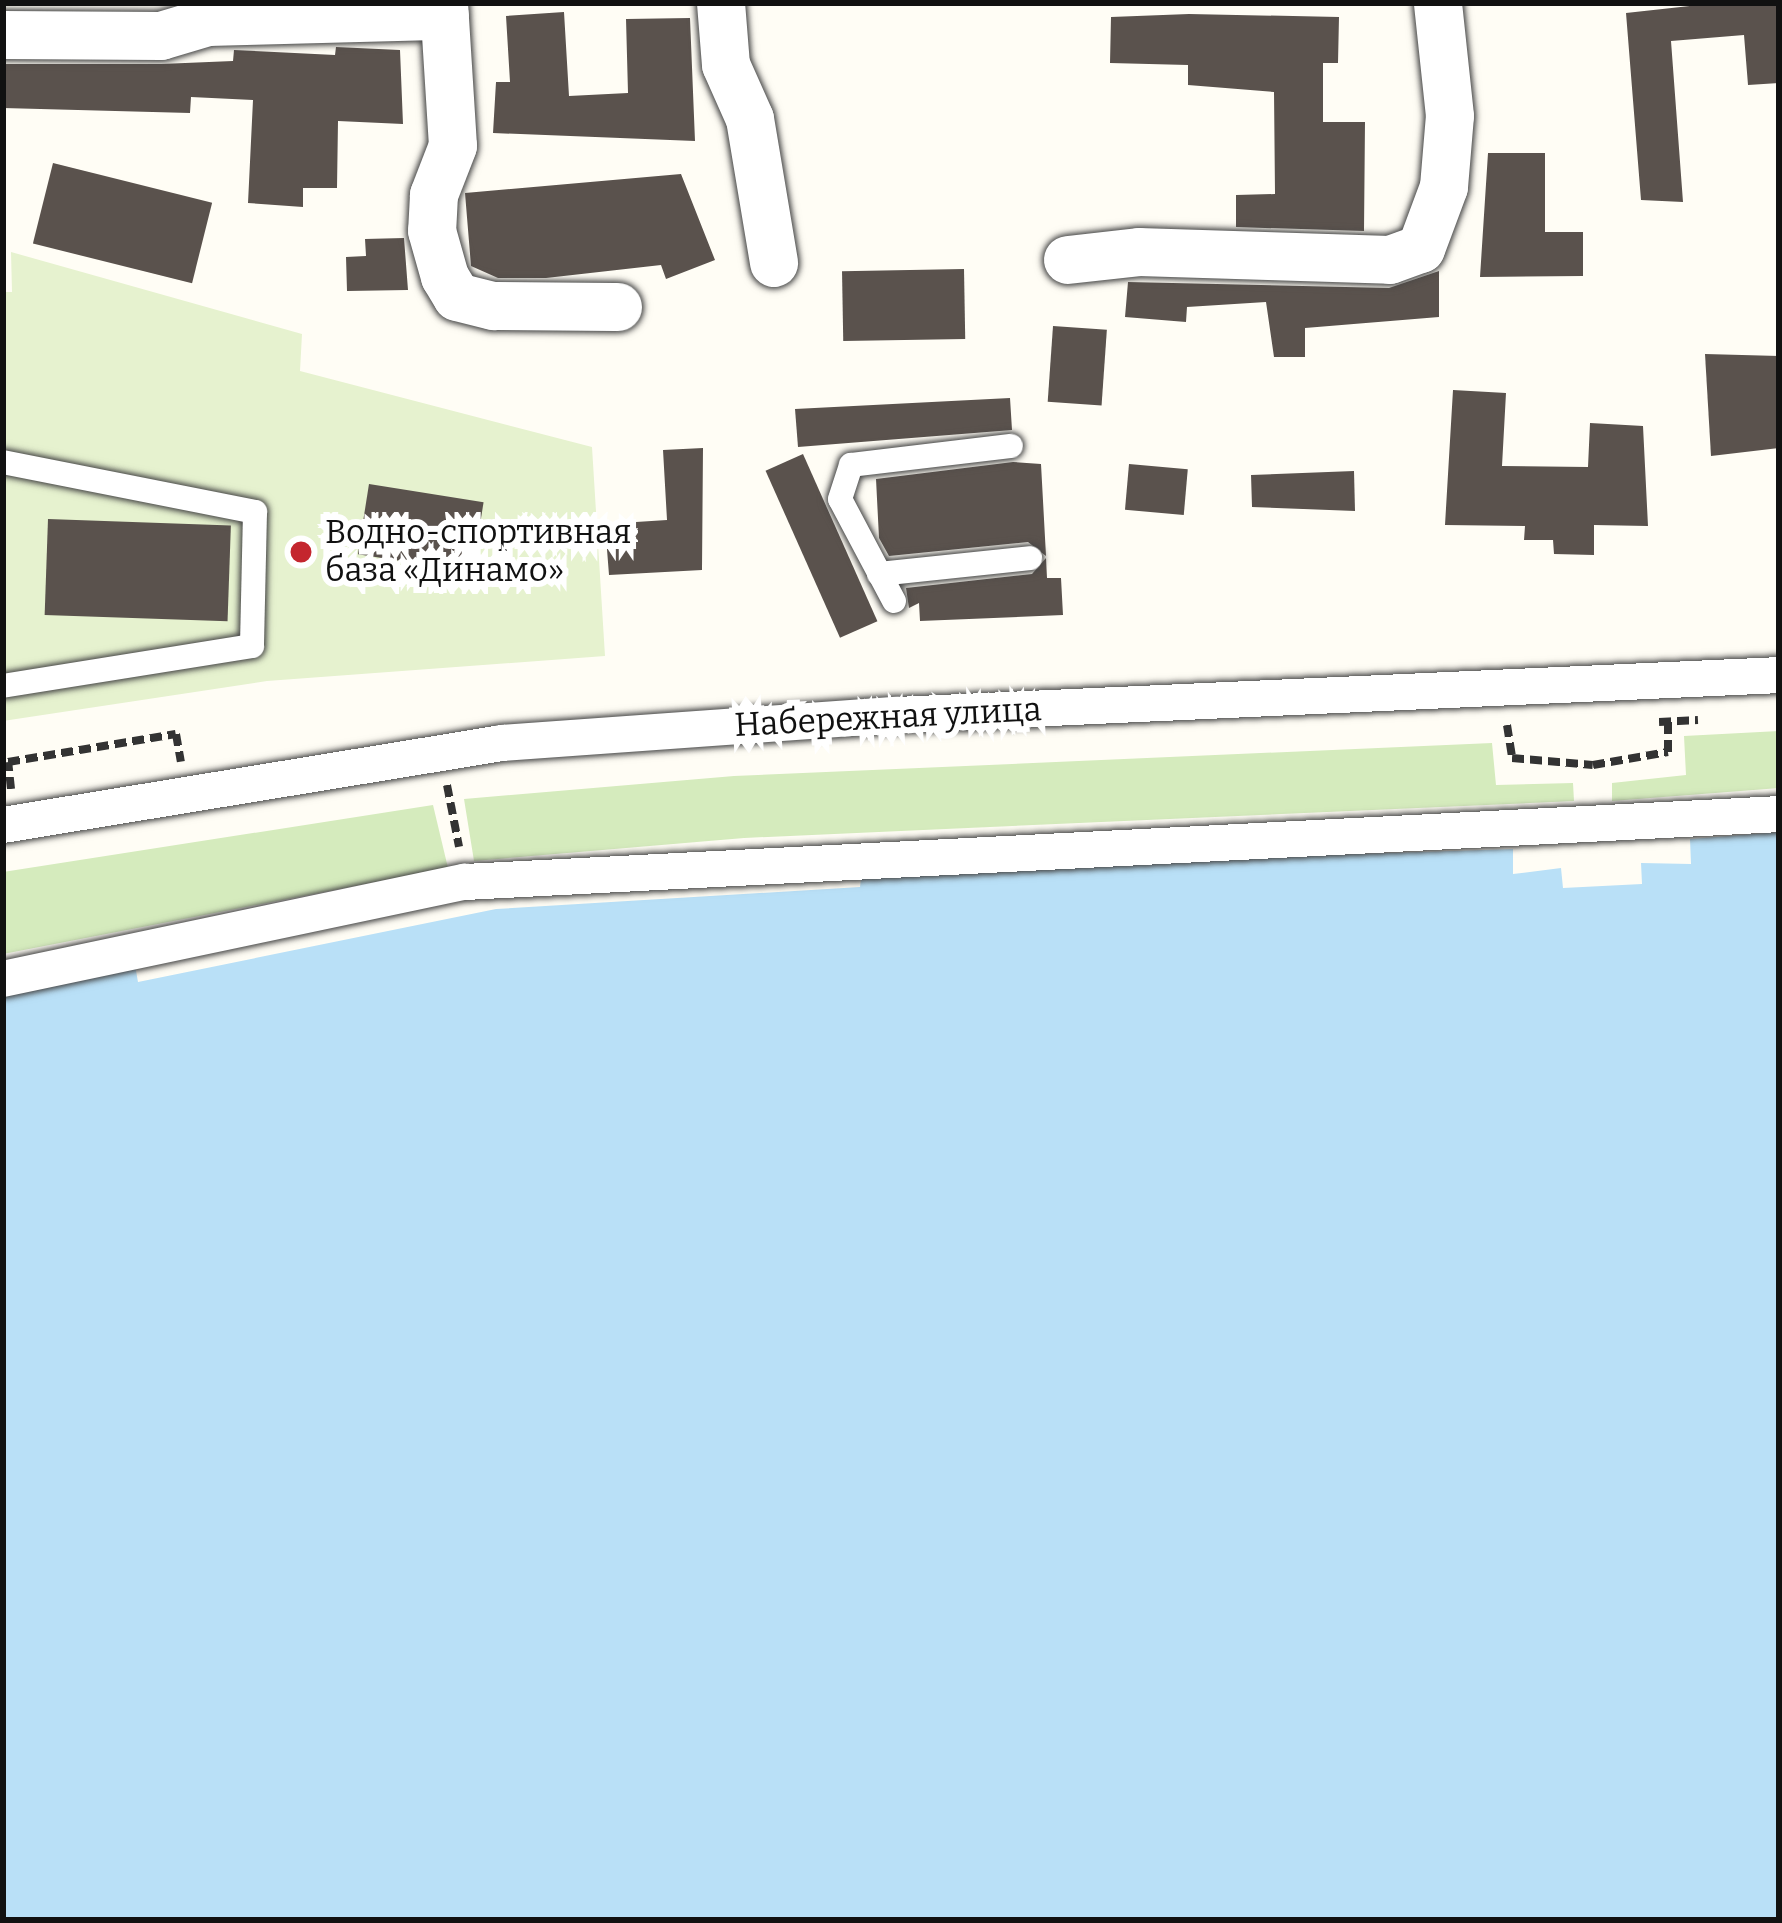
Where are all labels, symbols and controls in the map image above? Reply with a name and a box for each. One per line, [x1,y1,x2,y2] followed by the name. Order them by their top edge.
[325,513,631,591] place label: Водно-спортивная база «Динамо»
[288,539,314,565] marker: Водно-спортивная база «Динамо»
[733,690,1043,746] street label: Набережная улица

